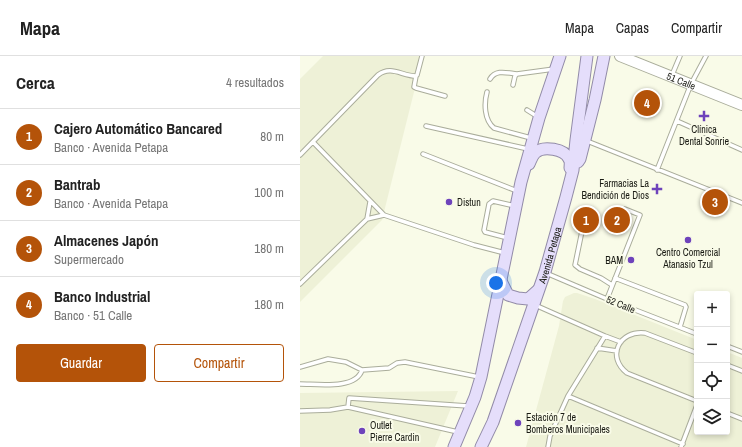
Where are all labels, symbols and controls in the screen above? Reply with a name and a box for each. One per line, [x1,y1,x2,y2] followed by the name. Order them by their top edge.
[20,15,60,41] text: Mapa
[565,19,594,37] text: Mapa
[616,19,649,37] text: Capas
[671,19,722,37] text: Compartir
[665,69,698,93] street label: 51 Calle
[16,71,55,94] text: Cerca
[226,74,284,91] text: 4 resultados
[634,88,660,118] pin: 4
[698,110,710,122] marker: Clínica Dental Sonrie
[54,118,222,139] text: Cajero Automático Bancared
[679,123,730,148] place label: Clínica Dental Sonrie
[26,128,32,145] text: 1
[260,128,284,145] text: 80 m
[54,139,168,156] text: Banco · Avenida Petapa
[54,174,100,195] text: Bantrab
[582,177,649,202] place label: Farmacias La Bendición de Dios
[26,184,32,201] text: 2
[254,184,284,201] text: 100 m
[652,184,662,194] marker: Farmacias La Bendición de Dios
[702,187,728,217] pin: 3
[54,195,168,212] text: Banco · Avenida Petapa
[457,196,481,209] place label: Distun
[444,197,454,207] marker: Distun
[573,205,599,235] pin: 1
[604,205,630,235] pin: 2
[535,225,564,286] street label: Avenida Petapa
[54,230,159,251] text: Almacenes Japón
[683,235,693,245] marker: Centro Comercial Atanasio Tzul
[26,240,32,257] text: 3
[254,240,284,257] text: 180 m
[656,246,720,271] place label: Centro Comercial Atanasio Tzul
[54,251,124,268] text: Supermercado
[605,254,623,267] place label: BAM
[626,255,636,265] marker: BAM
[486,273,506,293] your location
[54,286,150,307] text: Banco Industrial
[694,291,730,435] map controls
[694,291,730,327] button: +
[604,293,638,316] street label: 52 Calle
[26,296,32,313] text: 4
[254,296,284,313] text: 180 m
[54,307,132,324] text: Banco · 51 Calle
[694,327,730,363] button: −
[16,344,146,382] button: Guardar
[154,344,284,382] button: Compartir
[694,363,730,399] button: locate
[694,399,730,435] button: layers
[526,411,610,436] place label: Estación 7 de Bomberos Municipales
[513,418,523,428] marker: Estación 7 de Bomberos Municipales
[370,419,419,444] place label: Outlet Pierre Cardin
[357,426,367,436] marker: Outlet Pierre Cardin

